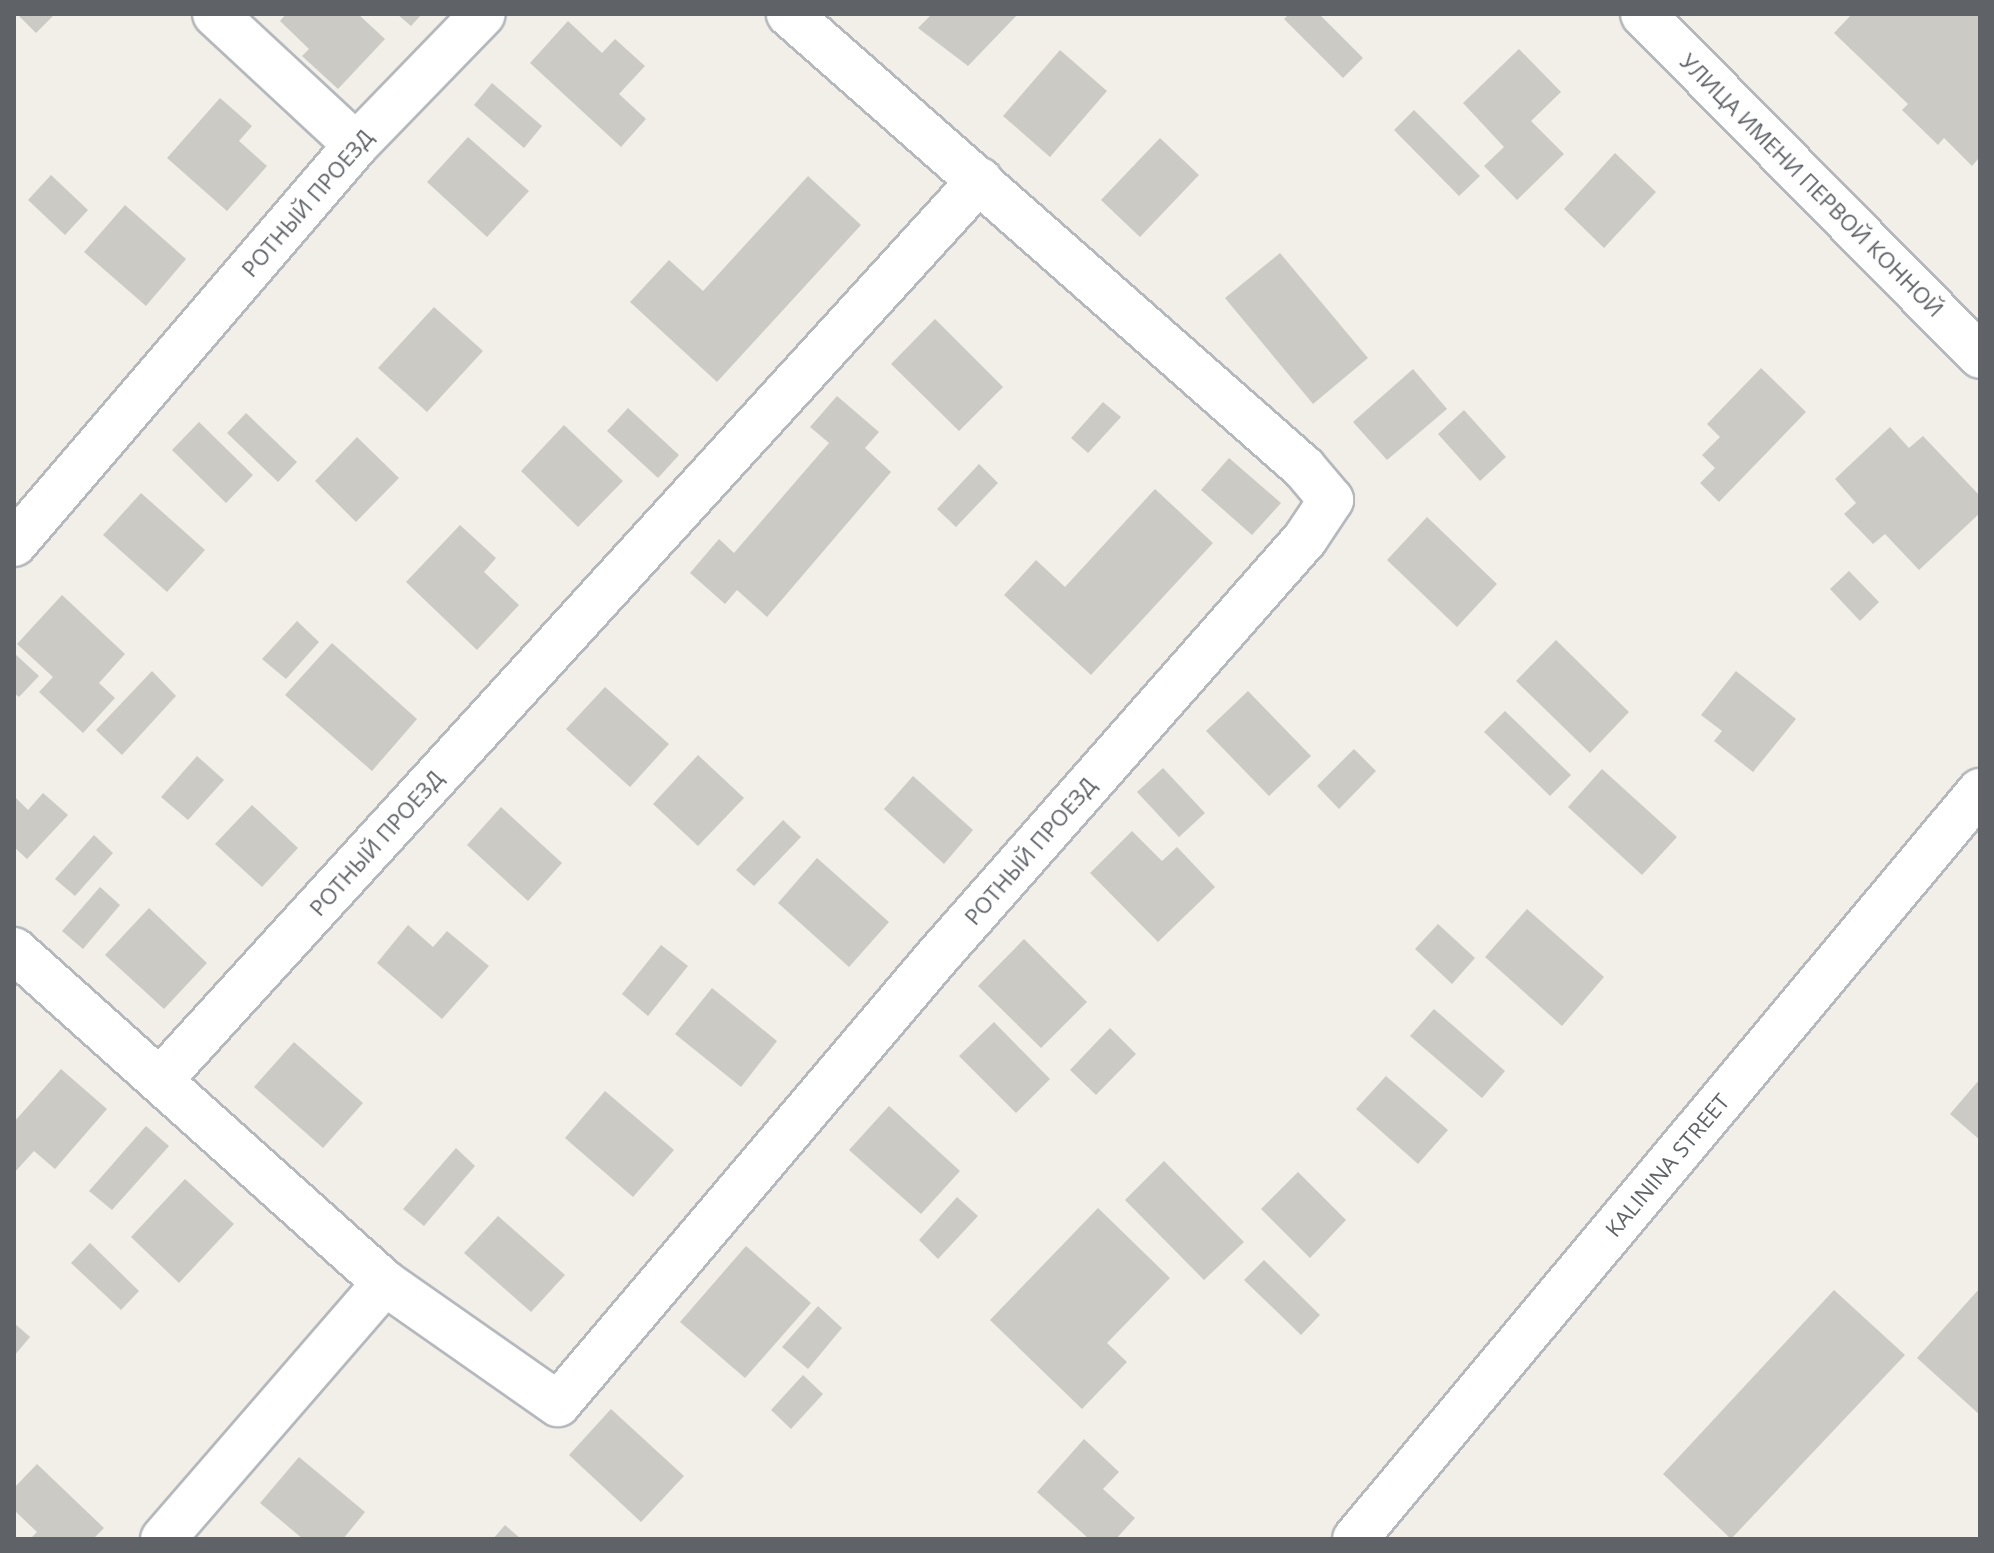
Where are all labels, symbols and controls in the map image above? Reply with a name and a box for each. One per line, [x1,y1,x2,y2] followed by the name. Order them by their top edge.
[1675,48,1949,322] street label: УЛИЦА ИМЕНИ ПЕРВОЙ КОННОЙ
[236,124,378,282] street label: РОТНЫЙ ПРОЕЗД
[304,765,448,921] street label: РОТНЫЙ ПРОЕЗД
[959,772,1101,930] street label: РОТНЫЙ ПРОЕЗД
[1600,1088,1734,1242] street label: KALININA STREET

